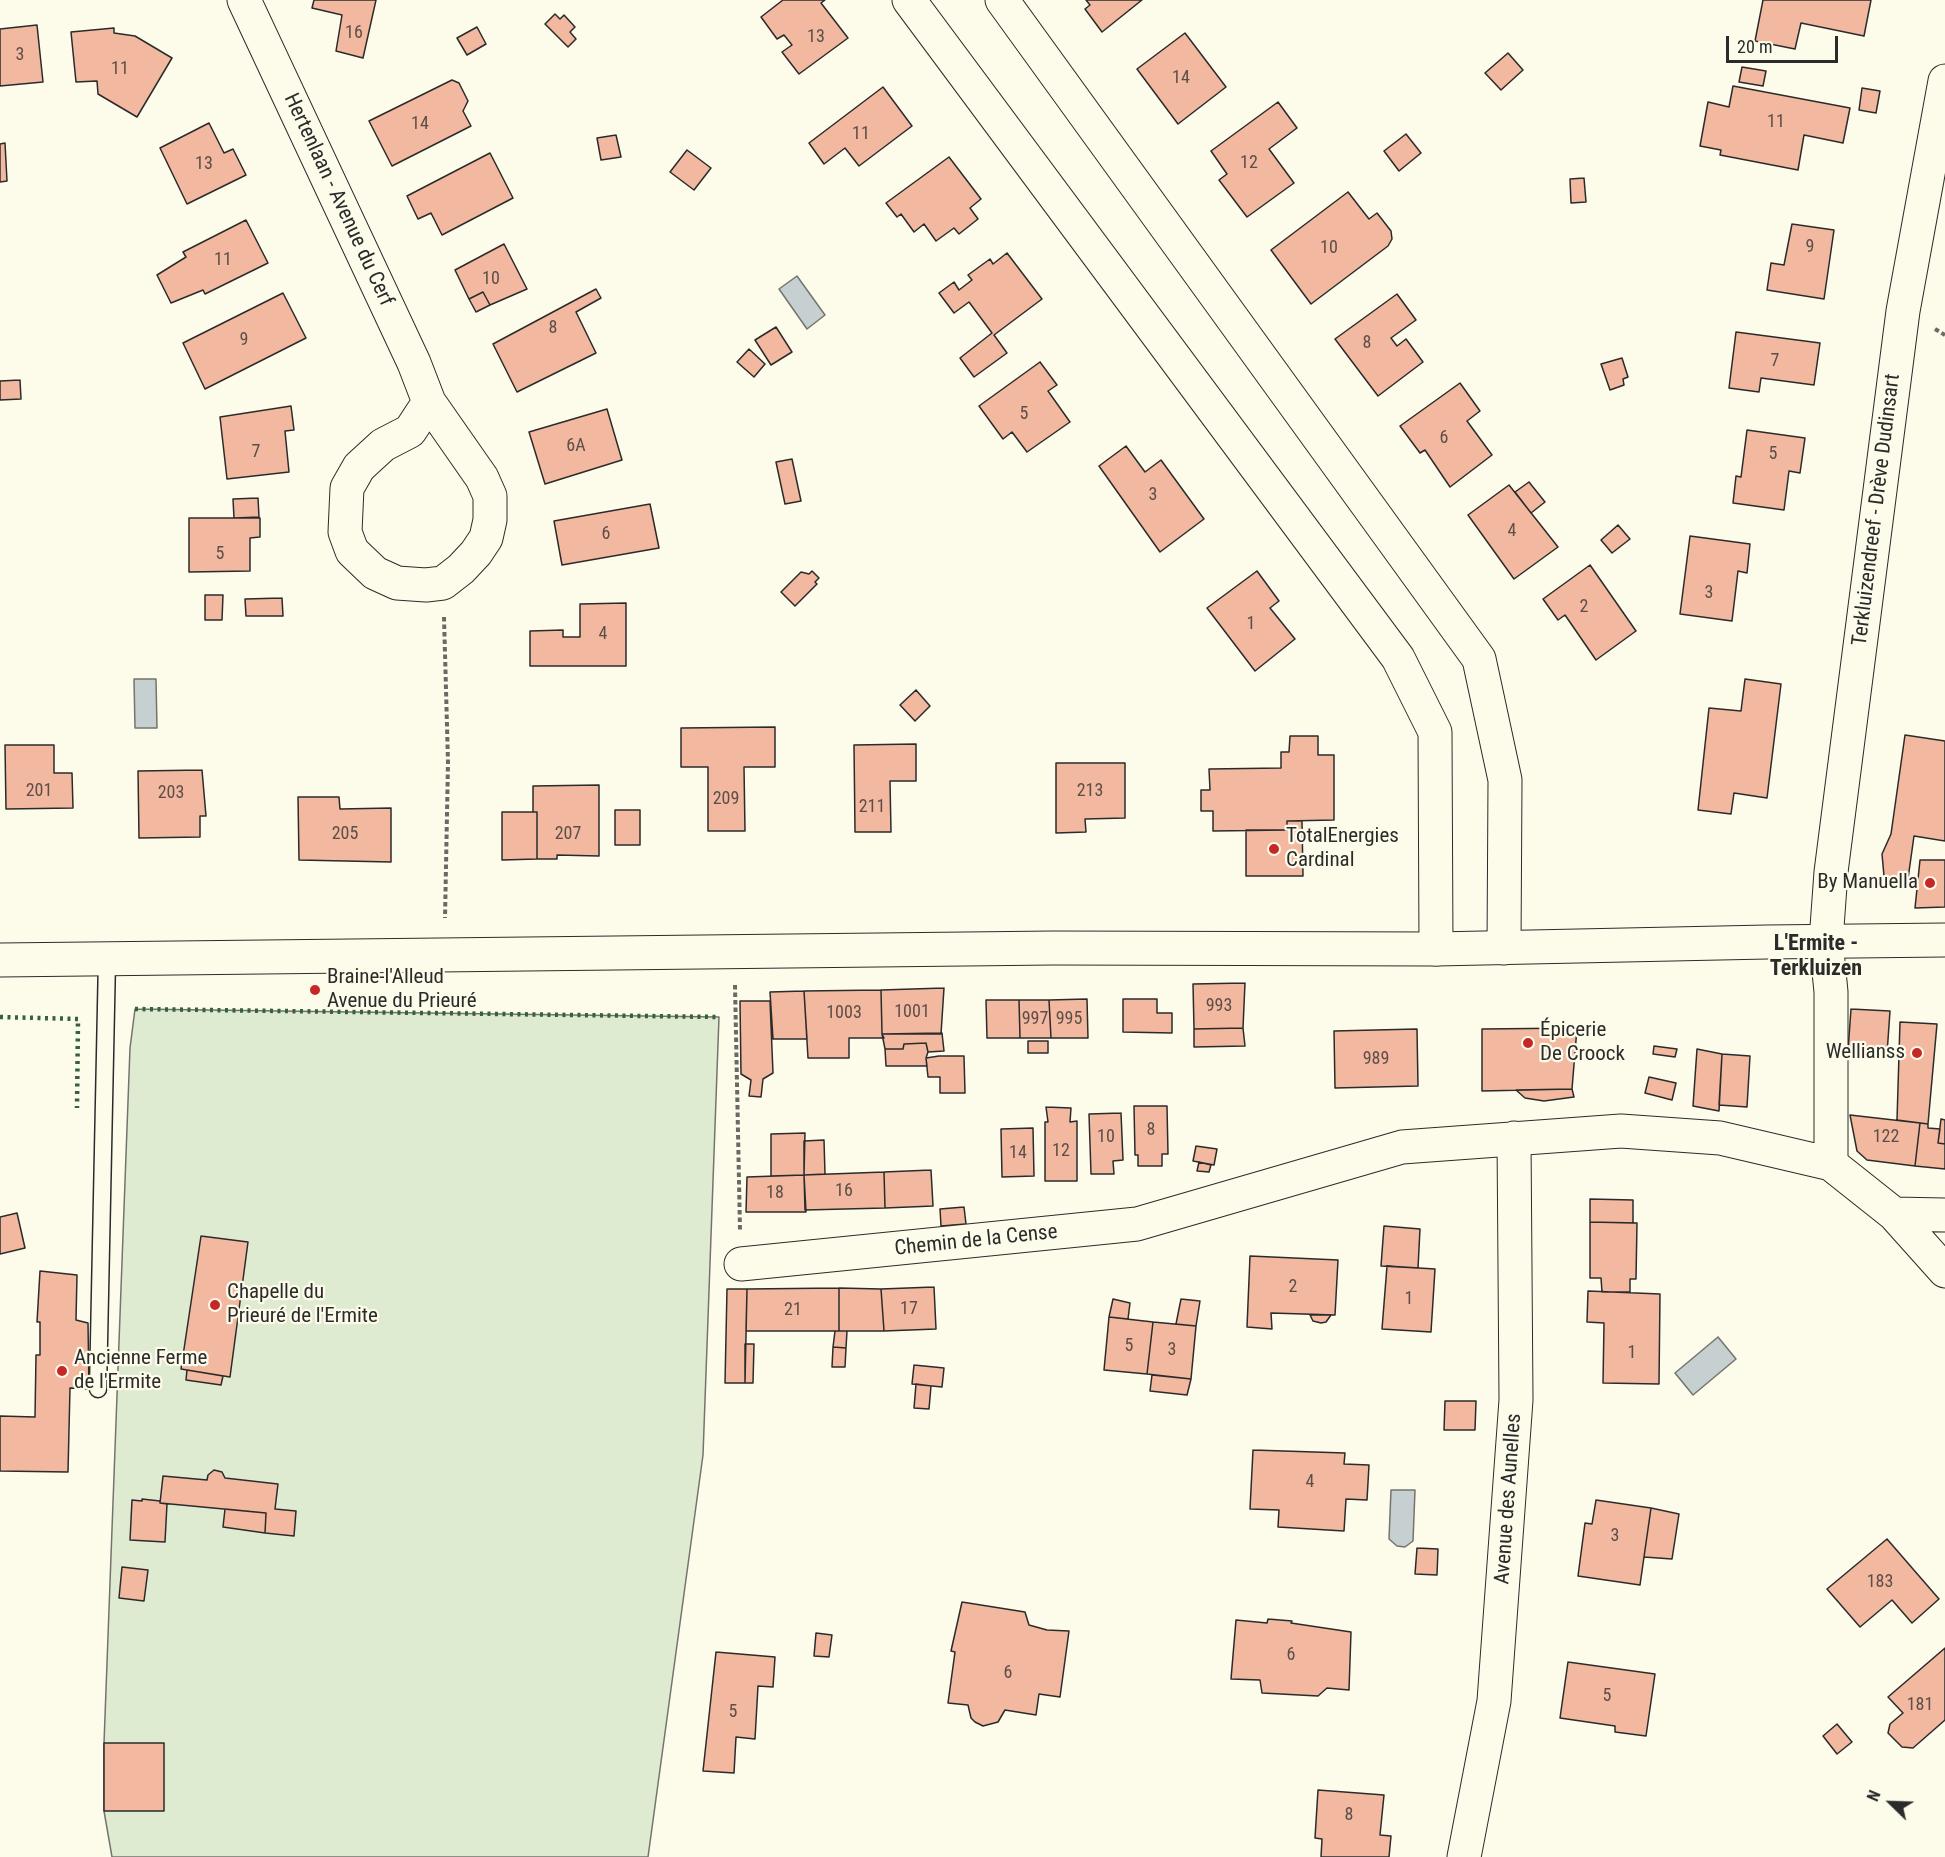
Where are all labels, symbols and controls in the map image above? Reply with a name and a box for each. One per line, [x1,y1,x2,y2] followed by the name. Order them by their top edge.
[345,22,363,44] house number: 16
[1729,24,1842,62] scale bar
[807,26,825,48] house number: 13
[1737,36,1772,57] text: 20 m
[16,44,24,66] house number: 3
[111,58,129,80] house number: 11
[1172,67,1190,89] house number: 14
[278,90,398,310] street label: Hertenlaan - Avenue du Cerf
[1767,111,1785,133] house number: 11
[411,113,429,135] house number: 14
[852,123,870,145] house number: 11
[1240,152,1258,174] house number: 12
[195,153,213,175] house number: 13
[1806,236,1814,258] house number: 9
[1320,237,1338,259] house number: 10
[214,249,232,271] house number: 11
[482,268,500,290] house number: 10
[549,317,557,339] house number: 8
[240,329,248,351] house number: 9
[1363,332,1371,354] house number: 8
[1771,350,1779,372] house number: 7
[1848,372,1906,648] street label: Terkluizendreef - Drève Dudinsart
[1020,403,1028,425] house number: 5
[1440,427,1448,449] house number: 6
[566,435,586,457] house number: 6A
[252,441,260,463] house number: 7
[1769,443,1777,465] house number: 5
[1149,484,1157,506] house number: 3
[1508,520,1516,542] house number: 4
[602,523,610,545] house number: 6
[216,543,224,565] house number: 5
[1705,582,1713,604] house number: 3
[1580,596,1588,618] house number: 2
[1247,613,1255,635] house number: 1
[599,623,607,645] house number: 4
[26,780,52,802] house number: 201
[1077,780,1103,802] house number: 213
[158,782,184,804] house number: 203
[713,788,739,810] house number: 209
[859,796,885,818] house number: 211
[332,823,358,845] house number: 205
[555,823,581,845] house number: 207
[1286,824,1399,874] place label: TotalEnergies Cardinal
[1267,842,1281,856] marker: TotalEnergies Cardinal
[1817,870,1918,896] place label: By Manuella
[1923,876,1937,890] marker: By Manuella
[1770,931,1862,982] district label: L'Ermite - Terkluizen
[327,965,477,1015] place label: Braine-l'Alleud Avenue du Prieuré
[308,983,322,997] marker: Braine-l'Alleud Avenue du Prieuré
[1206,995,1232,1017] house number: 993
[894,1001,930,1023] house number: 1001
[826,1002,862,1024] house number: 1003
[1022,1008,1048,1030] house number: 997
[1056,1008,1082,1030] house number: 995
[1540,1018,1625,1068] place label: Épicerie De Croock
[1521,1036,1535,1050] marker: Épicerie De Croock
[1826,1040,1905,1066] place label: Wellianss
[1910,1046,1924,1060] marker: Wellianss
[1363,1048,1389,1070] house number: 989
[1147,1119,1155,1141] house number: 8
[1097,1126,1115,1148] house number: 10
[1873,1126,1899,1148] house number: 122
[1052,1140,1070,1162] house number: 12
[1009,1142,1027,1164] house number: 14
[835,1180,853,1202] house number: 16
[766,1182,784,1204] house number: 18
[893,1220,1059,1262] street label: Chemin de la Cense
[1289,1276,1297,1298] house number: 2
[227,1280,378,1330] place label: Chapelle du Prieuré de l'Ermite
[1405,1288,1413,1310] house number: 1
[208,1298,222,1312] marker: Chapelle du Prieuré de l'Ermite
[900,1298,918,1320] house number: 17
[784,1299,802,1321] house number: 21
[1125,1335,1133,1357] house number: 5
[1168,1339,1176,1361] house number: 3
[1628,1342,1636,1364] house number: 1
[74,1346,207,1396] place label: Ancienne Ferme de l'Ermite
[55,1364,69,1378] marker: Ancienne Ferme de l'Ermite
[1490,1413,1528,1585] street label: Avenue des Aunelles
[1306,1471,1314,1493] house number: 4
[1611,1525,1619,1547] house number: 3
[1867,1571,1893,1593] house number: 183
[1287,1644,1295,1666] house number: 6
[1004,1662,1012,1684] house number: 6
[1603,1685,1611,1707] house number: 5
[1907,1694,1933,1716] house number: 181
[729,1701,737,1723] house number: 5
[1861,1773,1921,1833] north arrow
[1863,1788,1885,1804] text: N
[1345,1804,1353,1826] house number: 8

